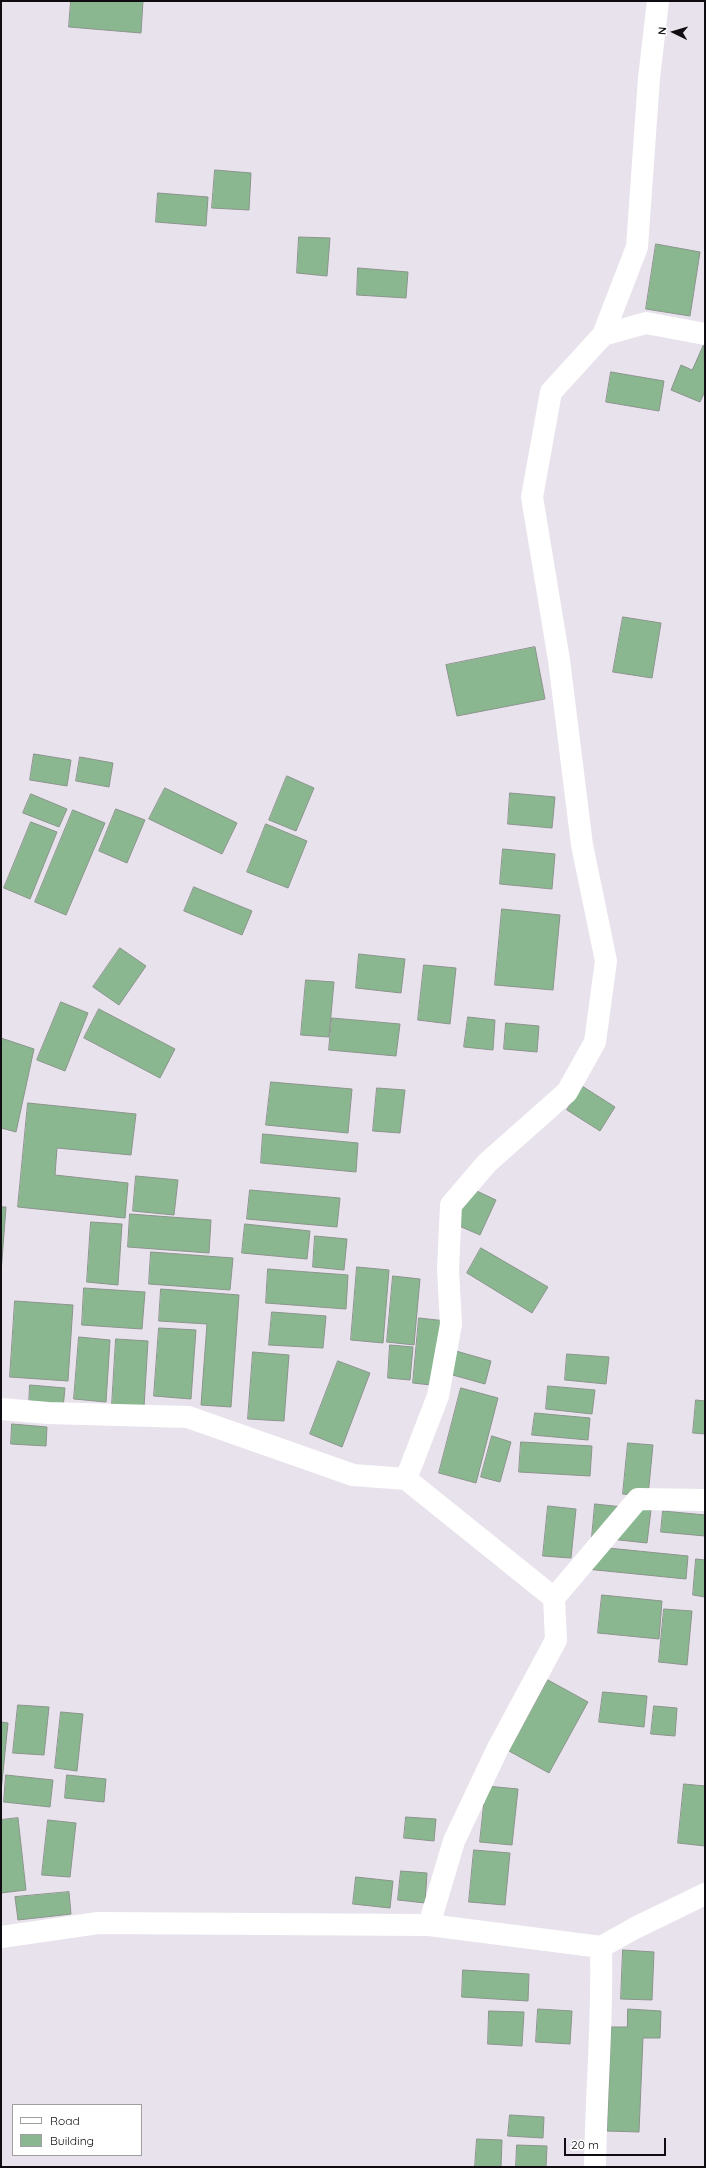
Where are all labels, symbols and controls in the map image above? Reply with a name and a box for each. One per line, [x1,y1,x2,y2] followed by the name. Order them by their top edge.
[654,12,694,52] north arrow
[655,26,669,36] text: N
[12,2104,142,2156] legend
[50,2113,80,2128] text: Road
[566,2130,668,2156] scale bar
[50,2133,94,2148] text: Building
[571,2137,599,2152] text: 20 m

